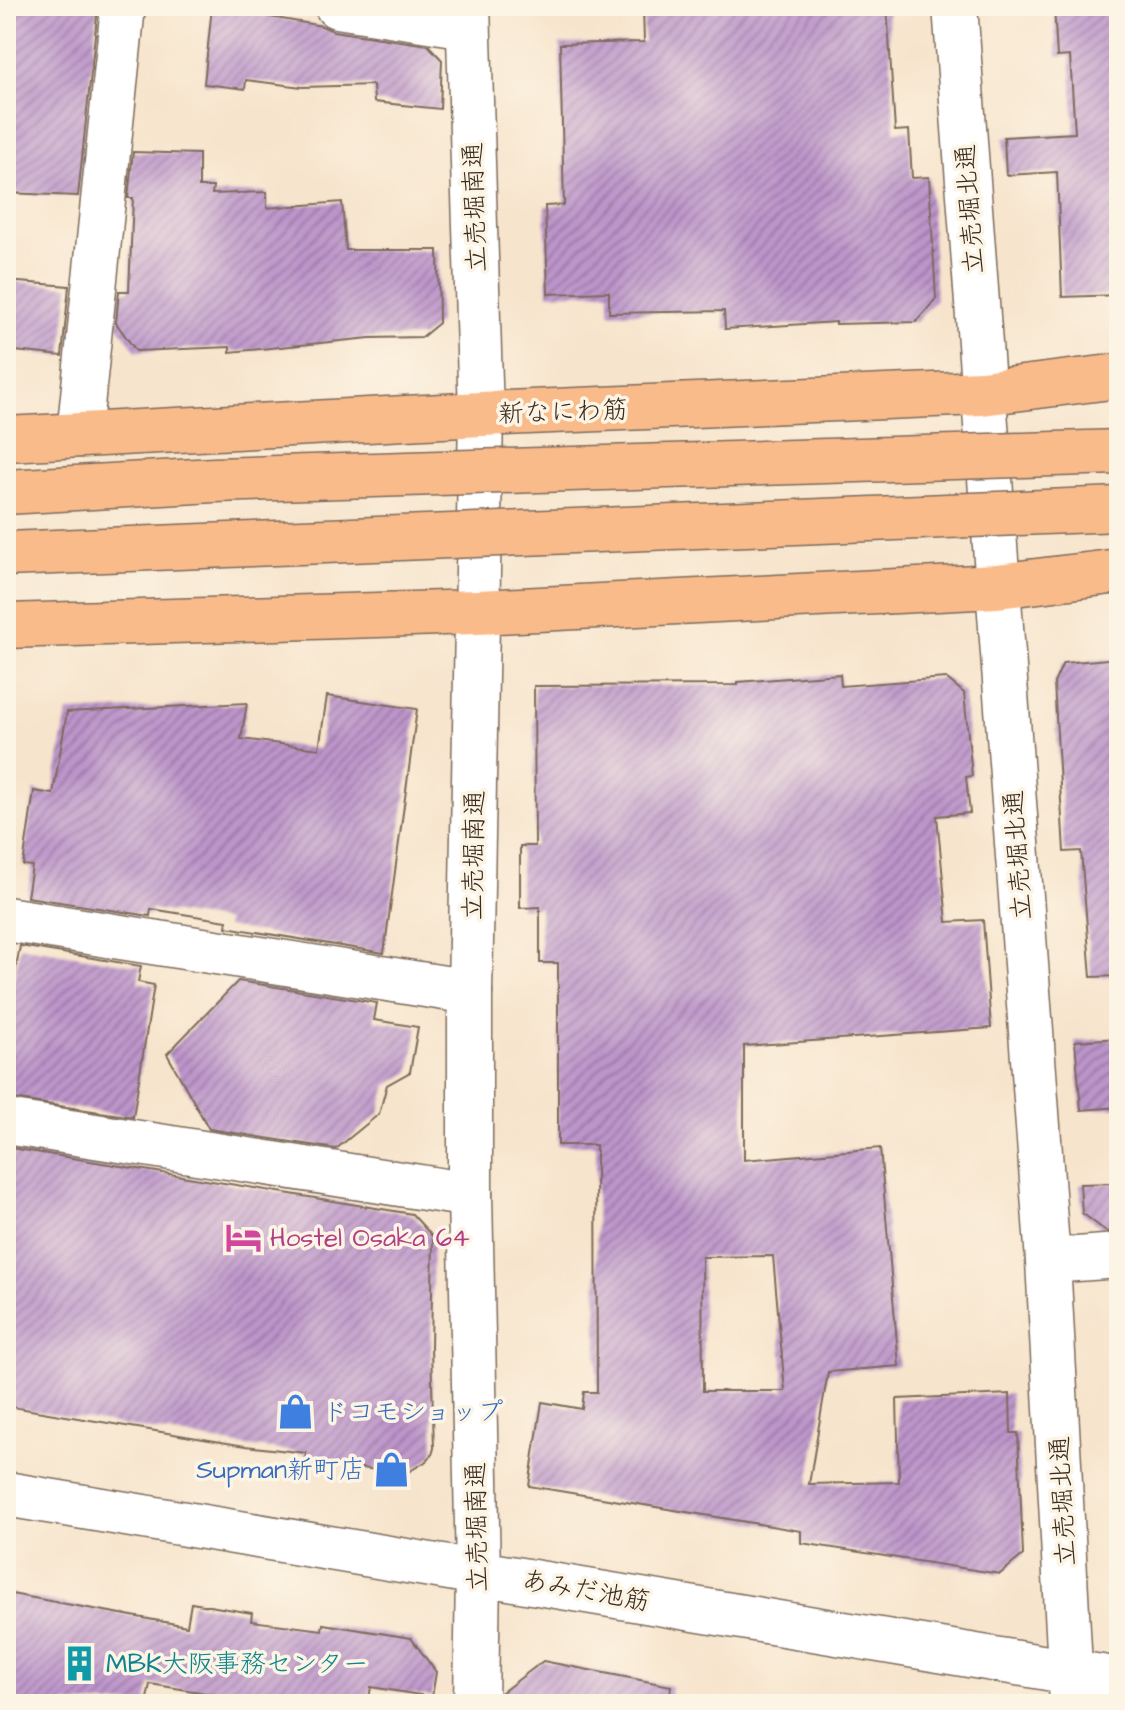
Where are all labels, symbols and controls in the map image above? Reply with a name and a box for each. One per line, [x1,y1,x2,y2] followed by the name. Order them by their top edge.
[455,141,495,273] street label: 立売堀南通
[948,143,992,275] street label: 立売堀北通
[497,392,629,432] street label: 新なにわ筋
[996,789,1040,921] street label: 立売堀北通
[455,790,493,920] street label: 立売堀南通
[225,1218,263,1256] hotel icon: Hostel Osaka 64
[270,1220,470,1256] place label: Hostel Osaka 64
[277,1392,315,1430] shop icon: ドコモショップ
[322,1394,503,1430] place label: ドコモショップ
[1042,1435,1084,1567] street label: 立売堀北通
[372,1450,410,1488] shop icon: Supman新町店
[196,1452,365,1488] place label: Supman新町店
[458,1462,496,1592] street label: 立売堀南通
[519,1562,653,1620] street label: あみだ池筋
[61,1644,99,1682] building icon: MBK大阪事務センター
[106,1646,369,1682] place label: MBK大阪事務センター

